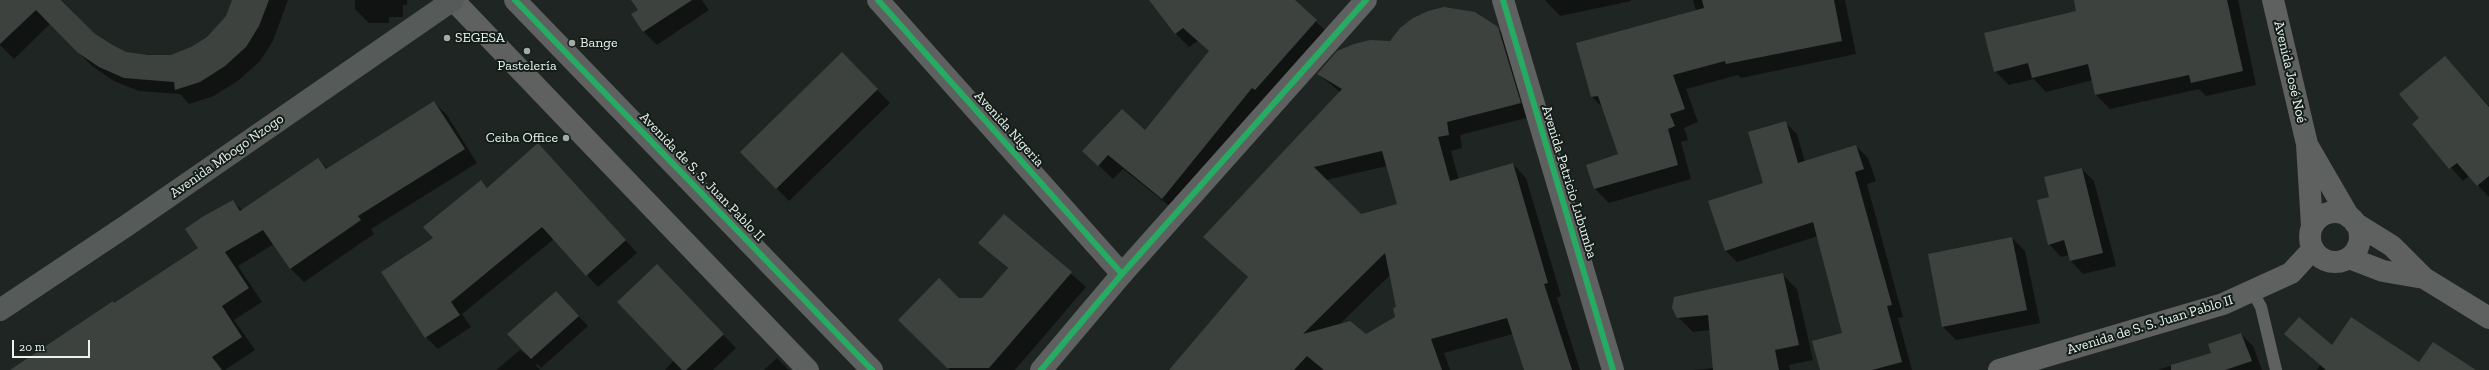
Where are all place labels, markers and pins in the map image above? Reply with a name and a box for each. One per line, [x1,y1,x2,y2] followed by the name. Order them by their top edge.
[455,30,505,46] place label: SEGESA
[442,33,452,43] marker: SEGESA
[580,35,617,51] place label: Bange
[567,38,577,48] marker: Bange
[522,46,532,56] marker: Pastelería
[497,58,557,74] place label: Pastelería
[486,130,558,146] place label: Ceiba Office
[561,133,571,143] marker: Ceiba Office

